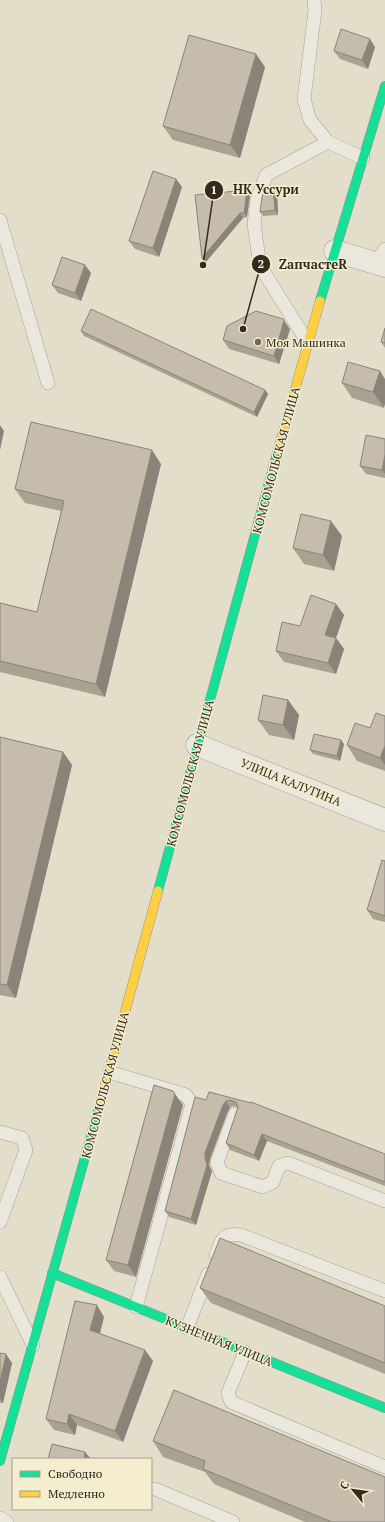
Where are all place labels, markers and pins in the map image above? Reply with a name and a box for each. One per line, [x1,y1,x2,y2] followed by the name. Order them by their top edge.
[204,177,307,202] callout: НК Уссури
[251,252,355,277] callout: ZапчастеR
[266,335,346,350] place label: Моя Машинка
[253,337,263,347] marker: Моя Машинка

